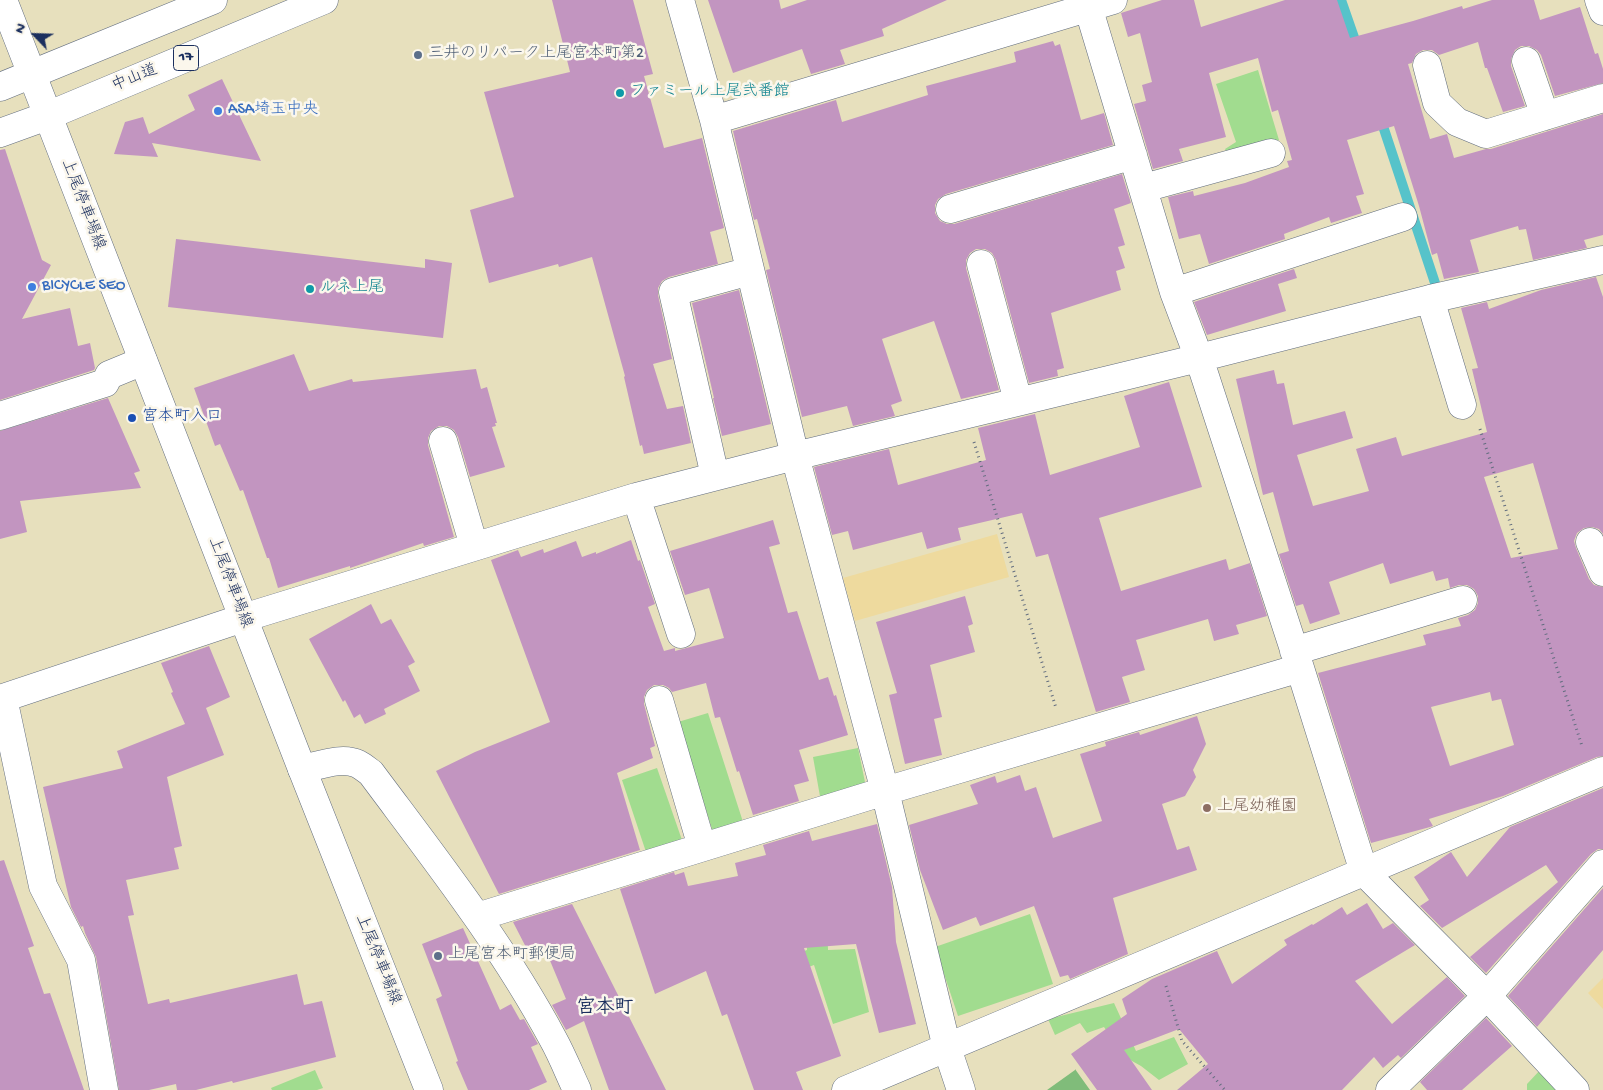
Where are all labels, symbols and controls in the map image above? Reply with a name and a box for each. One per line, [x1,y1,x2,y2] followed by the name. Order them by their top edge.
[10,10,60,60] north arrow
[11,21,30,36] text: N
[428,45,644,65] place label: 三井のリパーク上尾宮本町第2
[174,46,198,70] road number: 17
[412,49,424,61] marker: 三井のリパーク上尾宮本町第2
[109,61,161,97] street label: 中山道
[630,83,790,103] place label: ファミール上尾弐番館
[614,87,626,99] marker: ファミール上尾弐番館
[228,101,318,121] place label: ASA埼玉中央
[212,105,224,117] marker: ASA埼玉中央
[56,157,108,253] street label: 上尾停車場線
[42,277,125,297] place label: BICYCLE SEO
[320,279,384,299] place label: ルネ上尾
[26,281,38,293] marker: BICYCLE SEO
[304,283,316,295] marker: ルネ上尾
[142,408,222,428] place label: 宮本町入口
[126,412,138,424] marker: 宮本町入口
[203,535,255,631] street label: 上尾停車場線
[1217,798,1297,818] place label: 上尾幼稚園
[1201,802,1213,814] marker: 上尾幼稚園
[350,912,404,1008] street label: 上尾停車場線
[448,946,576,966] place label: 上尾宮本町郵便局
[432,950,444,962] marker: 上尾宮本町郵便局
[577,998,633,1020] district label: 宮本町

